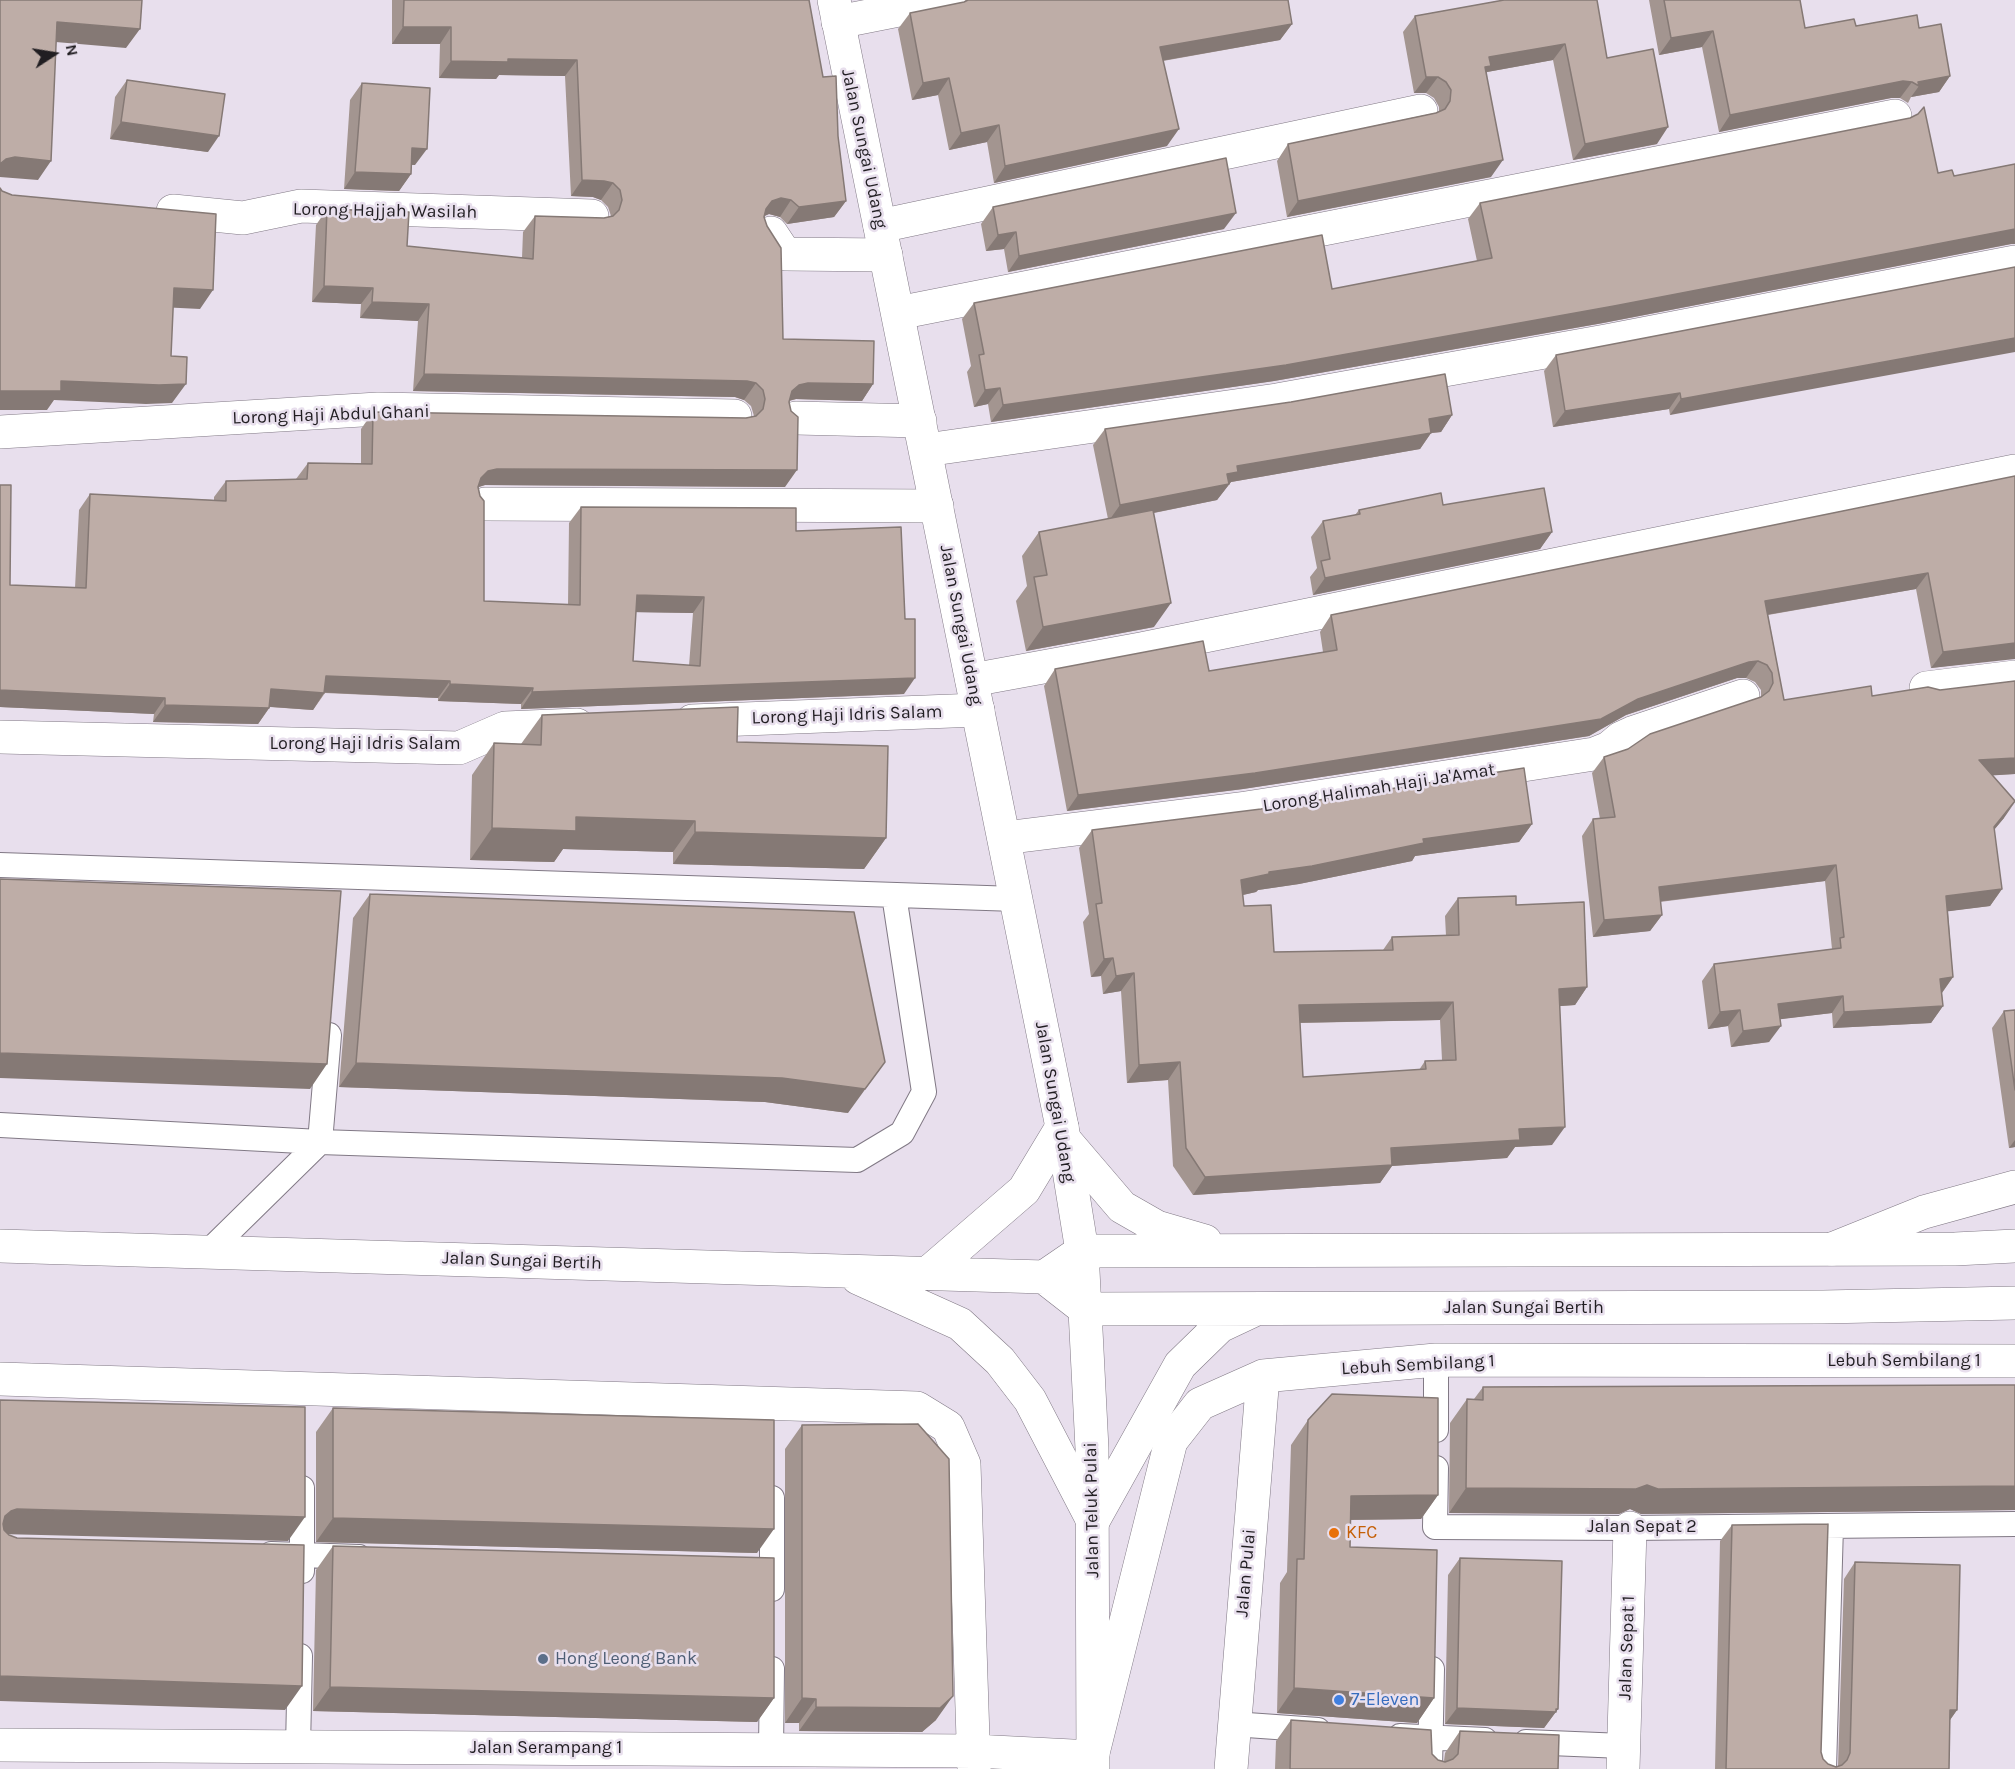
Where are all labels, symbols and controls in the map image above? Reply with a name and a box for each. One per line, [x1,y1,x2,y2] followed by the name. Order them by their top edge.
[24,24,84,84] north arrow
[62,43,83,58] text: N
[836,67,892,231] street label: Jalan Sungai Udang
[293,199,477,223] street label: Lorong Hajjah Wasilah
[232,401,430,429] street label: Lorong Haji Abdul Ghani
[935,543,987,707] street label: Jalan Sungai Udang
[751,701,943,729] street label: Lorong Haji Idris Salam
[269,733,461,755] street label: Lorong Haji Idris Salam
[1261,759,1497,817] street label: Lorong Halimah Haji Ja'Amat
[1030,1020,1080,1184] street label: Jalan Sungai Udang
[442,1247,602,1275] street label: Jalan Sungai Bertih
[1444,1297,1604,1319] street label: Jalan Sungai Bertih
[1341,1350,1495,1380] street label: Lebuh Sembilang 1
[1827,1350,1981,1372] street label: Lebuh Sembilang 1
[1080,1442,1104,1578] street label: Jalan Teluk Pulai
[1587,1516,1697,1538] street label: Jalan Sepat 2
[1346,1522,1377,1544] place label: KFC
[1327,1526,1341,1540] marker: KFC
[1231,1528,1261,1618] street label: Jalan Pulai
[1614,1595,1640,1701] street label: Jalan Sepat 1
[555,1648,697,1670] place label: Hong Leong Bank
[536,1652,550,1666] marker: Hong Leong Bank
[1351,1689,1419,1711] place label: 7-Eleven
[1332,1693,1346,1707] marker: 7-Eleven
[470,1737,622,1759] street label: Jalan Serampang 1

